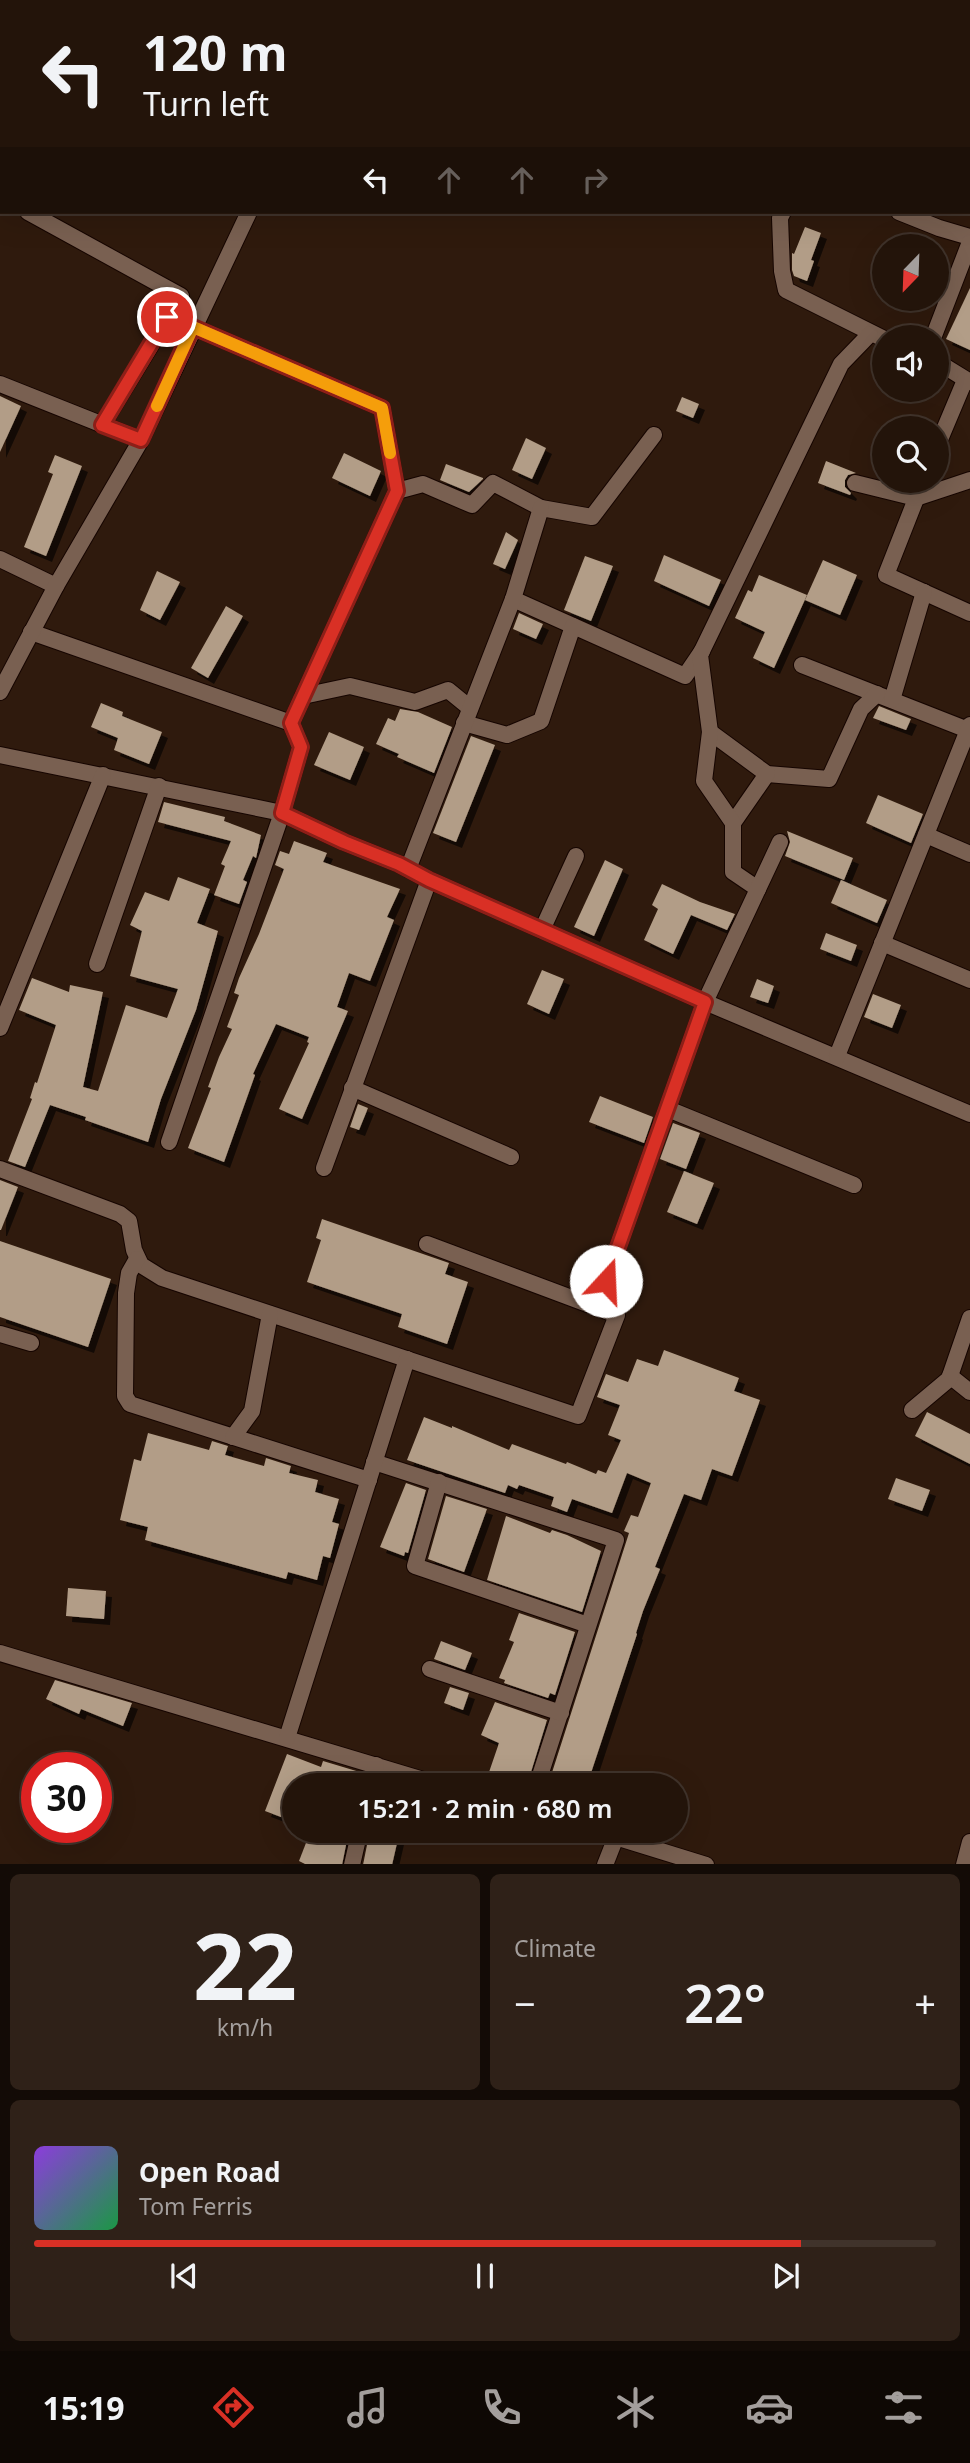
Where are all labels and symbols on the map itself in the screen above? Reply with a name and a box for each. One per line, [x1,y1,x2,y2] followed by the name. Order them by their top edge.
[872,234,948,312] north arrow
[137,287,197,347] pin
[569,1244,643,1318] position arrow
[21,1752,112,1843] speed limit sign: 30

